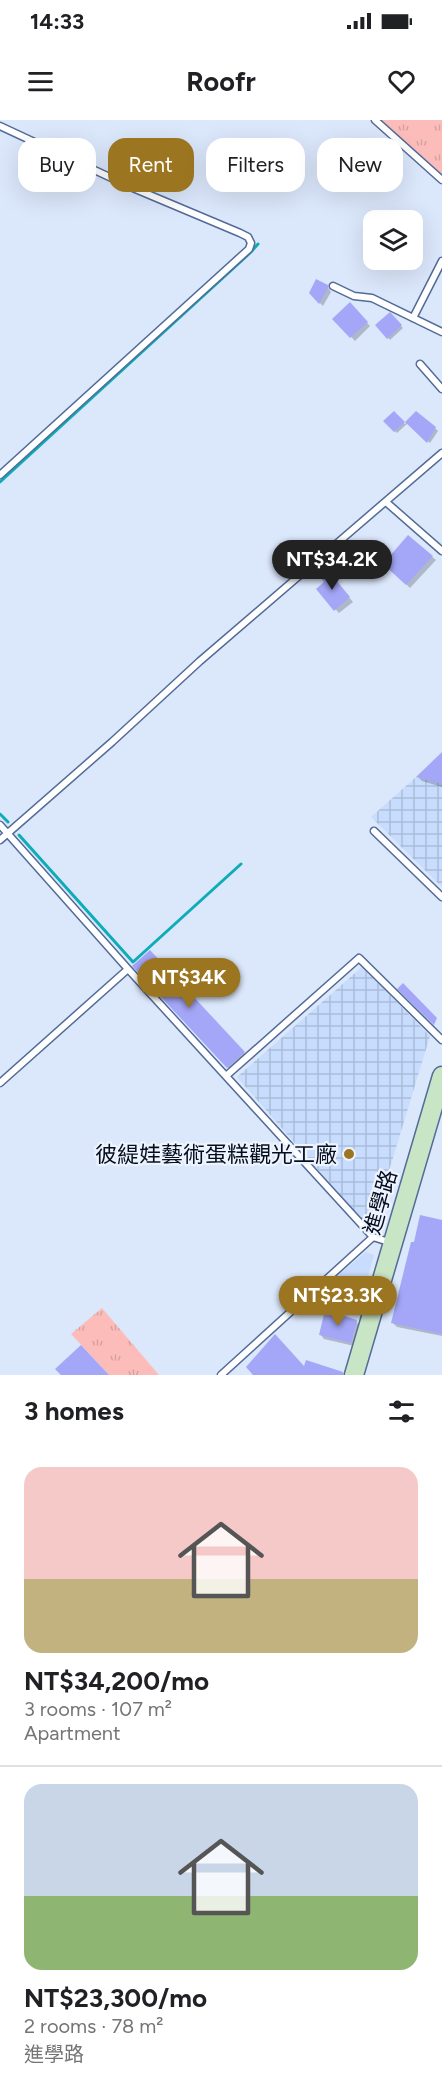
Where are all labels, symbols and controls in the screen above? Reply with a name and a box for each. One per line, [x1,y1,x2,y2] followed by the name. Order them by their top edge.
[30,8,84,35] text: 14:33
[24,65,57,98] icon: menu
[186,65,256,98] text: Roofr
[385,65,418,98] icon: heart
[18,138,96,192] chip: Buy
[108,138,194,192] chip: Rent
[206,138,305,192] chip: Filters
[317,138,403,192] chip: New
[363,210,423,270] map controls
[363,210,423,270] button: layers
[270,540,394,591] pin: NT$34.2K
[286,547,378,571] text: NT$34.2K
[140,958,238,1009] pin: NT$34K
[151,965,227,989] text: NT$34K
[95,1141,337,1168] place label: 彼緹娃藝術蛋糕觀光工廠
[342,1147,356,1161] marker: 彼緹娃藝術蛋糕觀光工廠
[358,1167,403,1238] street label: 進學路
[276,1276,400,1327] pin: NT$23.3K
[293,1283,383,1307] text: NT$23.3K
[24,1395,124,1427] text: 3 homes
[385,1395,418,1428] icon: filters
[167,1506,275,1614] icon: home
[24,1665,209,1697] text: NT$34,200/mo
[24,1697,172,1721] text: 3 rooms · 107 m²
[24,1721,121,1745] text: Apartment
[167,1823,275,1931] icon: home
[24,1982,207,2014] text: NT$23,300/mo
[24,2014,164,2038] text: 2 rooms · 78 m²
[24,2042,84,2066] text: 進學路

